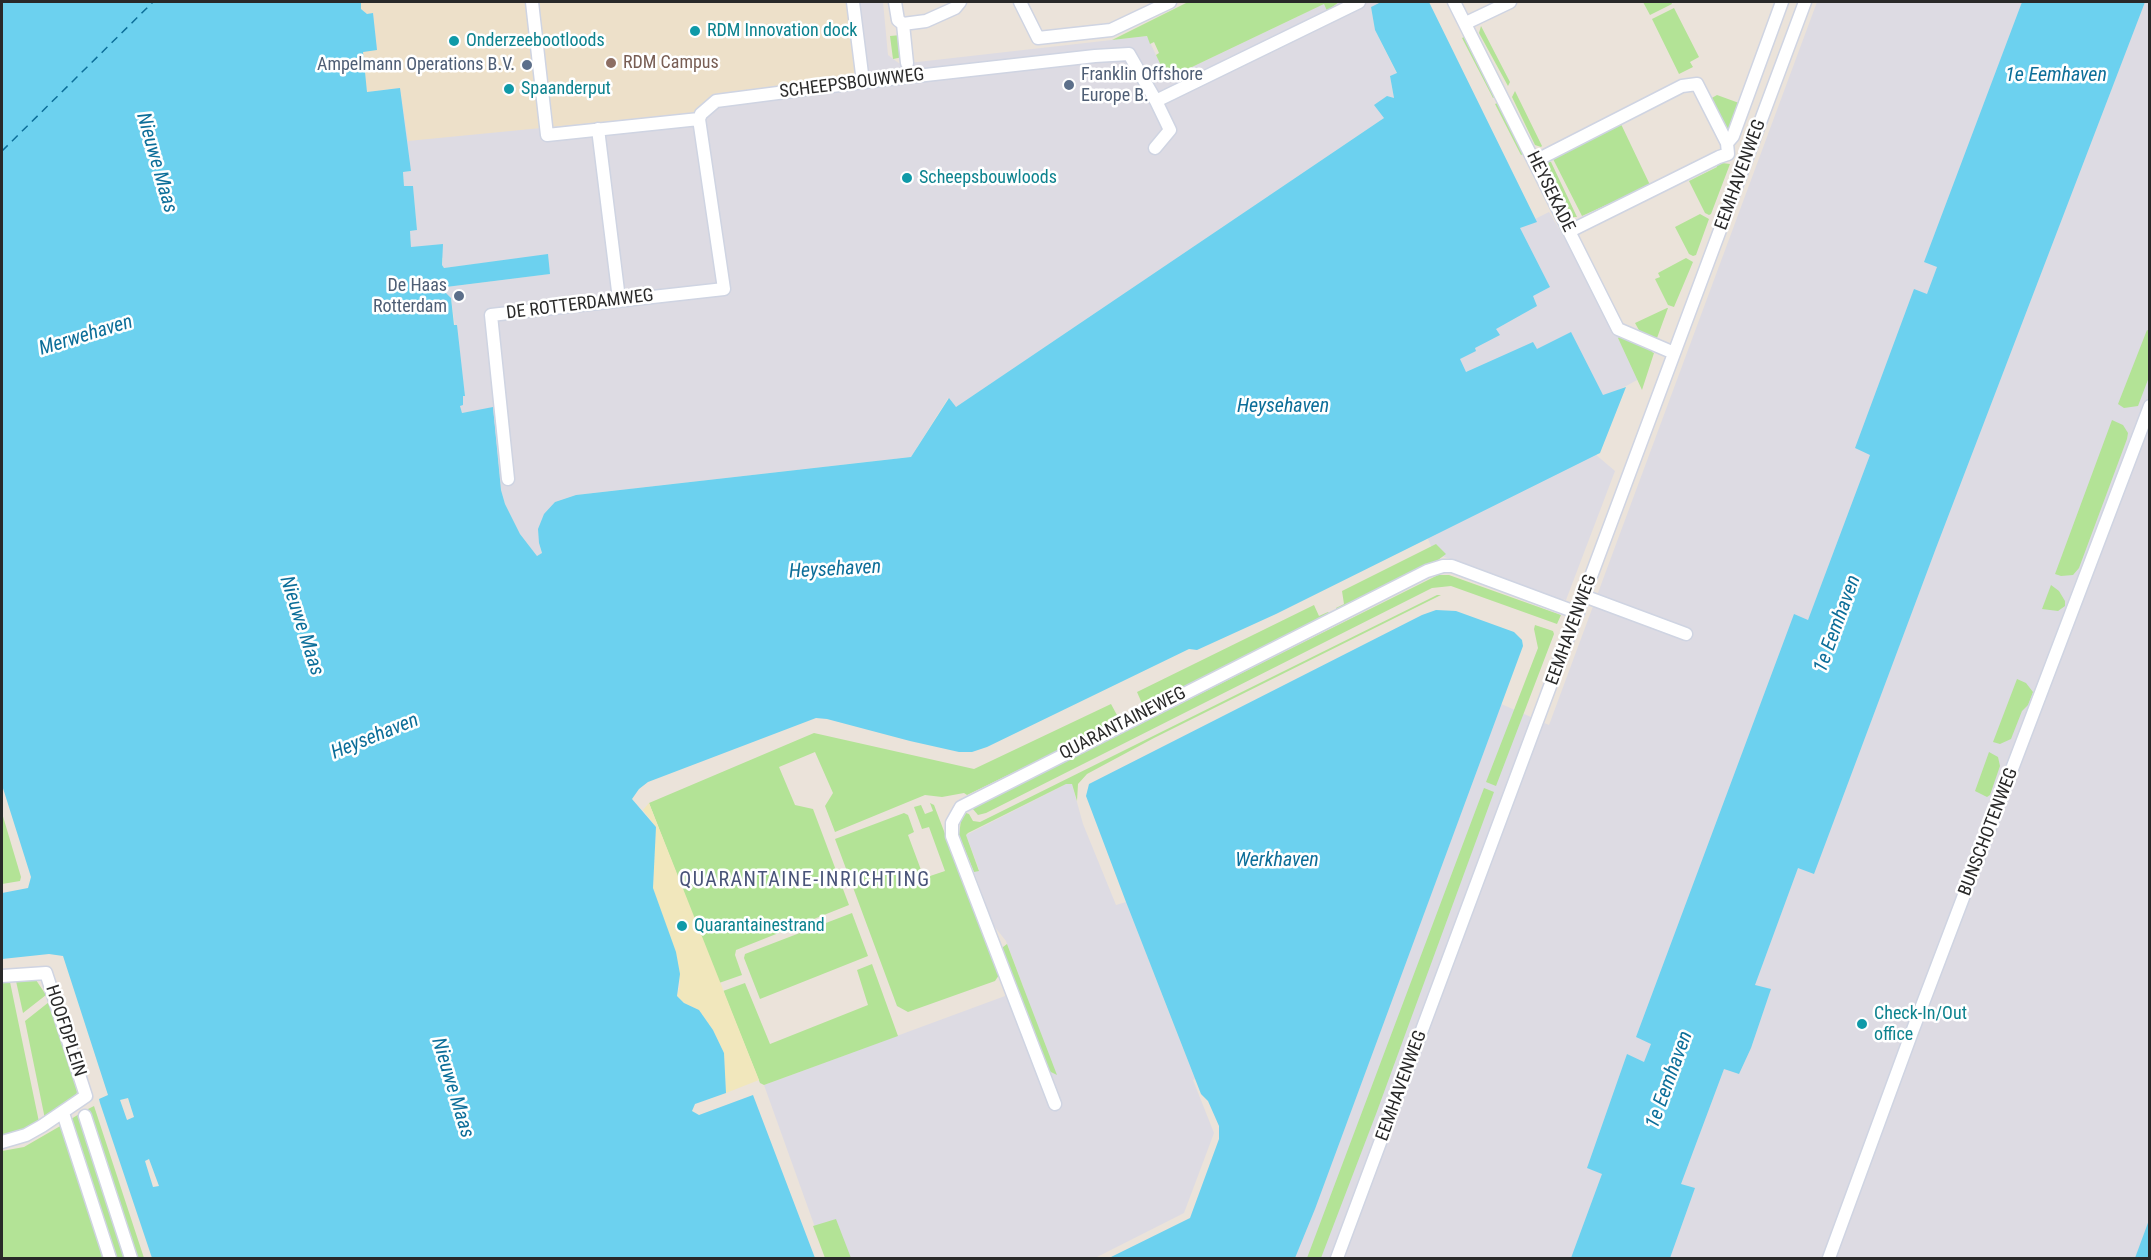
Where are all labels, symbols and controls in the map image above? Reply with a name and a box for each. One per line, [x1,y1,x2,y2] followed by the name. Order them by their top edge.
[707,20,857,42] place label: RDM Innovation dock
[688,24,702,38] marker: RDM Innovation dock
[466,30,605,52] place label: Onderzeebootloods
[447,34,461,48] marker: Onderzeebootloods
[623,52,719,74] place label: RDM Campus
[317,54,515,76] place label: Ampelmann Operations B.V.
[604,56,618,70] marker: RDM Campus
[520,58,534,72] marker: Ampelmann Operations B.V.
[778,64,926,104] street label: SCHEEPSBOUWWEG
[1081,64,1203,106] place label: Franklin Offshore Europe B.
[2005,64,2107,88] water label: 1e Eemhaven
[521,78,611,100] place label: Spaanderput
[1062,78,1076,92] marker: Franklin Offshore Europe B.
[502,82,516,96] marker: Spaanderput
[130,110,182,216] water label: Nieuwe Maas
[1711,117,1771,233] street label: EEMHAVENWEG
[1521,148,1579,236] street label: HEYSEKADE
[919,167,1057,189] place label: Scheepsbouwloods
[900,171,914,185] marker: Scheepsbouwloods
[373,275,447,318] place label: De Haas Rotterdam
[505,285,655,325] street label: DE ROTTERDAMWEG
[452,289,466,303] marker: De Haas Rotterdam
[36,310,136,362] water label: Merwehaven
[1237,395,1329,419] water label: Heysehaven
[788,556,882,584] water label: Heysehaven
[1542,572,1602,688] street label: EEMHAVENWEG
[1809,572,1867,676] water label: 1e Eemhaven
[274,573,328,679] water label: Nieuwe Maas
[1056,683,1190,765] street label: QUARANTAINEWEG
[328,709,422,765] water label: Heysehaven
[1955,765,2023,899] street label: BUNSCHOTENWEG
[1235,849,1319,873] water label: Werkhaven
[679,869,931,893] district label: QUARANTAINE-INRICHTING
[694,915,825,937] place label: Quarantainestrand
[675,919,689,933] marker: Quarantainestrand
[40,983,90,1079] street label: HOOFDPLEIN
[1874,1003,1967,1046] place label: Check-In/Out office
[1855,1017,1869,1031] marker: Check-In/Out office
[1372,1028,1432,1144] street label: EEMHAVENWEG
[1641,1028,1699,1132] water label: 1e Eemhaven
[425,1035,479,1141] water label: Nieuwe Maas

